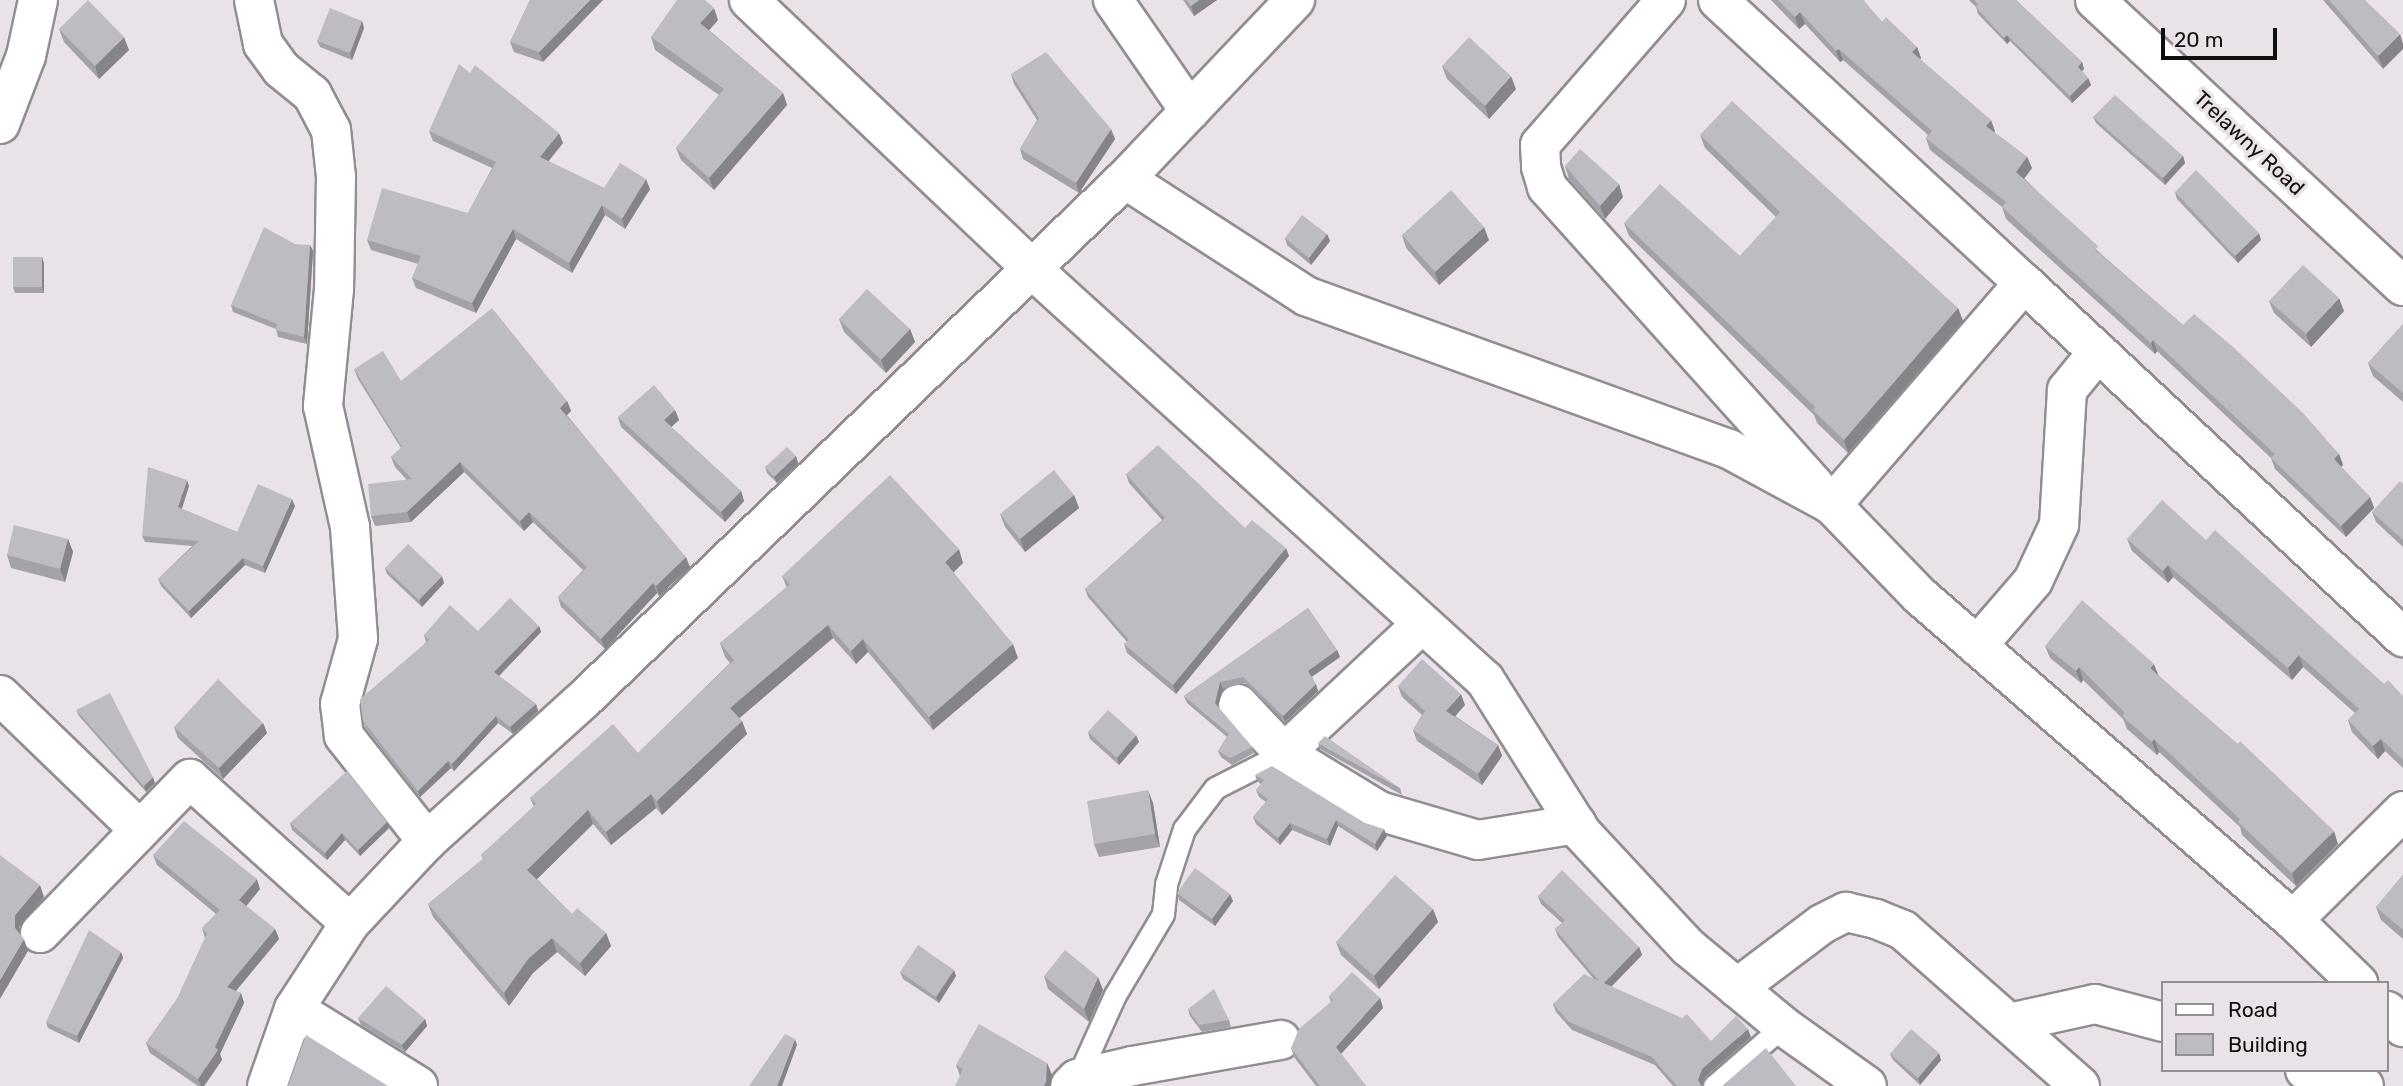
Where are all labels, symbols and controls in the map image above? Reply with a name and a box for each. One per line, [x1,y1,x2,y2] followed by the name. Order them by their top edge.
[2165,14,2280,58] scale bar
[2174,27,2223,52] text: 20 m
[2188,85,2310,201] street label: Trelawny Road
[2162,981,2389,1072] legend
[2228,997,2278,1022] text: Road
[2228,1032,2308,1057] text: Building

